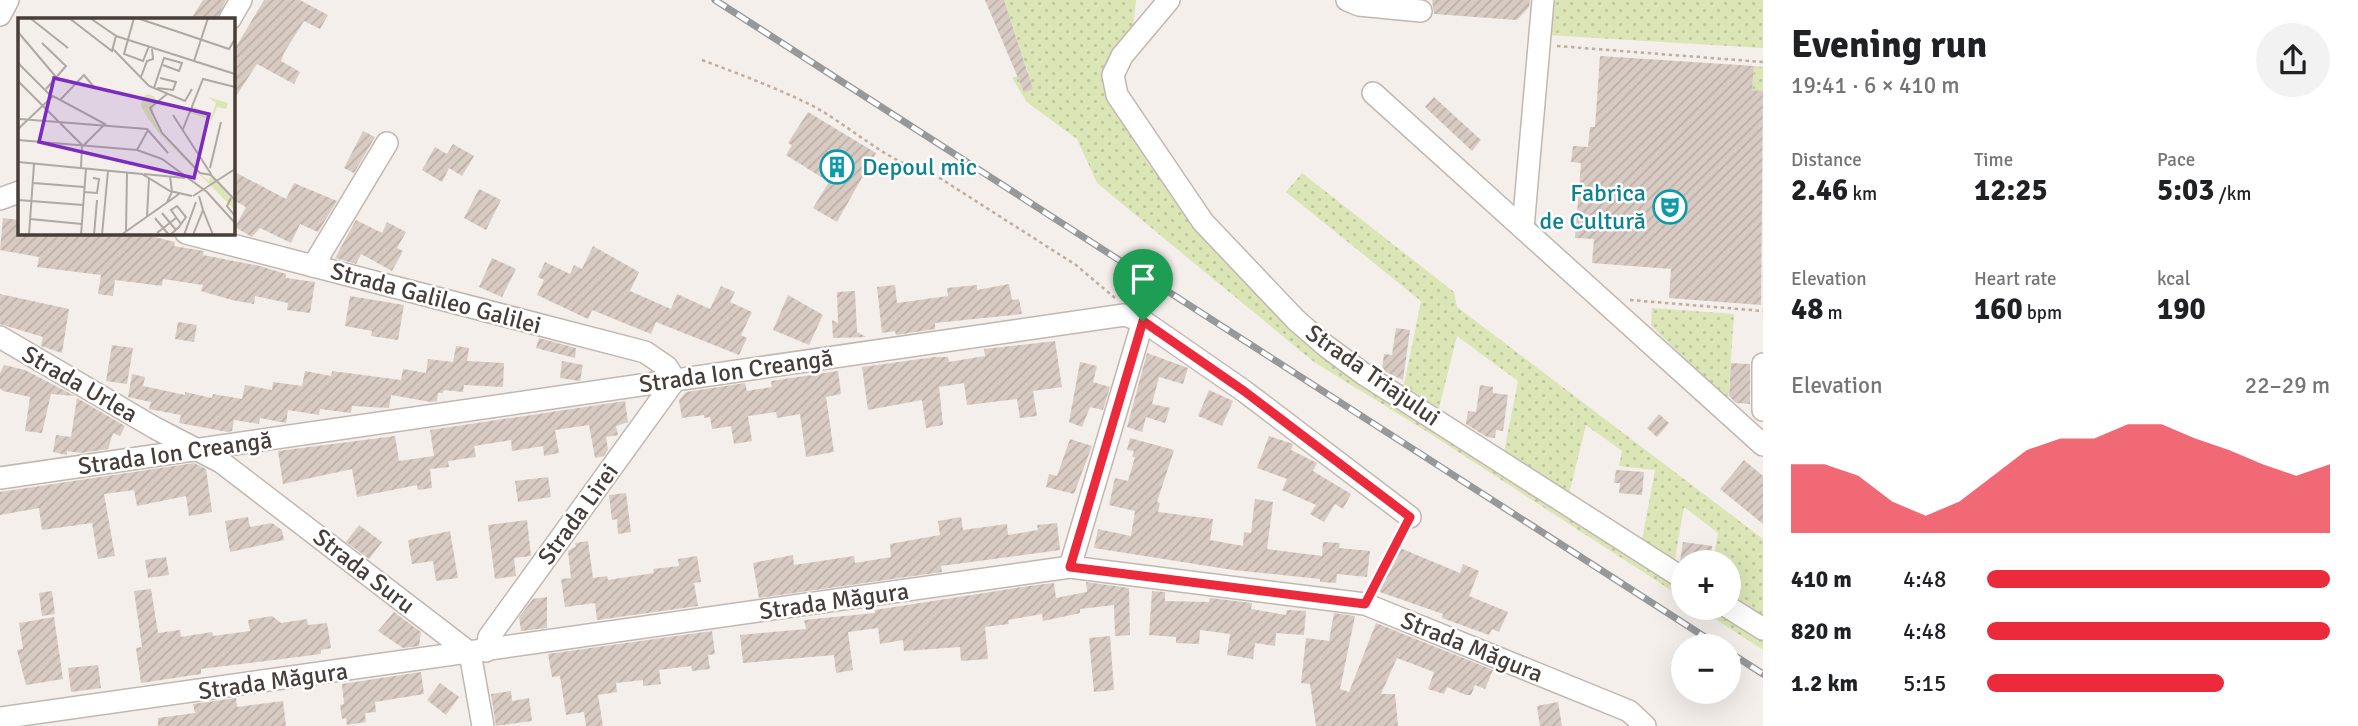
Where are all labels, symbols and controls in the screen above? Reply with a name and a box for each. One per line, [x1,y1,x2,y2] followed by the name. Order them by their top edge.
[18,18,234,234] inset map
[1791,21,1987,68] text: Evening run
[2256,23,2330,97] button: share
[1791,71,1960,100] text: 19:41 · 6 × 410 m
[818,148,856,186] building icon: Depoul mic
[1791,148,1862,172] text: Distance
[1974,148,2013,172] text: Time
[2157,148,2195,172] text: Pace
[862,152,977,182] place label: Depoul mic
[1791,172,1848,209] text: 2.46
[1974,172,2048,209] text: 12:25
[2157,172,2214,209] text: 5:03
[1539,178,1646,236] place label: Fabrica de Cultură
[1848,182,1877,206] text: km
[2214,182,2251,206] text: /km
[1651,188,1689,226] theatre icon: Fabrica de Cultură
[1113,249,1173,321] pin
[328,255,544,341] street label: Strada Galileo Galilei
[1124,260,1162,298] icon: arrive
[1791,267,1867,291] text: Elevation
[1974,267,2056,291] text: Heart rate
[2157,267,2190,291] text: kcal
[1791,291,1823,328] text: 48
[1974,291,2023,328] text: 160
[2157,291,2206,328] text: 190
[1823,301,1843,325] text: m
[2023,301,2062,325] text: bpm
[1300,318,1446,432] street label: Strada Triajului
[17,339,143,429] street label: Strada Urlea
[637,343,835,399] street label: Strada Ion Creangă
[1791,371,1883,400] text: Elevation
[2245,371,2330,400] text: 22–29 m
[76,425,274,481] street label: Strada Ion Creangă
[531,457,625,571] street label: Strada Lirei
[307,522,421,620] street label: Strada Suru
[1671,550,1741,704] map controls
[1671,550,1741,620] button: +
[1791,565,1852,594] text: 410 m
[1903,565,1946,594] text: 4:48
[757,576,911,626] street label: Strada Măgura
[1397,605,1547,689] street label: Strada Măgura
[1791,617,1852,646] text: 820 m
[1903,617,1946,646] text: 4:48
[1671,634,1741,704] button: −
[196,656,350,706] street label: Strada Măgura
[1791,669,1858,698] text: 1.2 km
[1903,669,1946,698] text: 5:15

